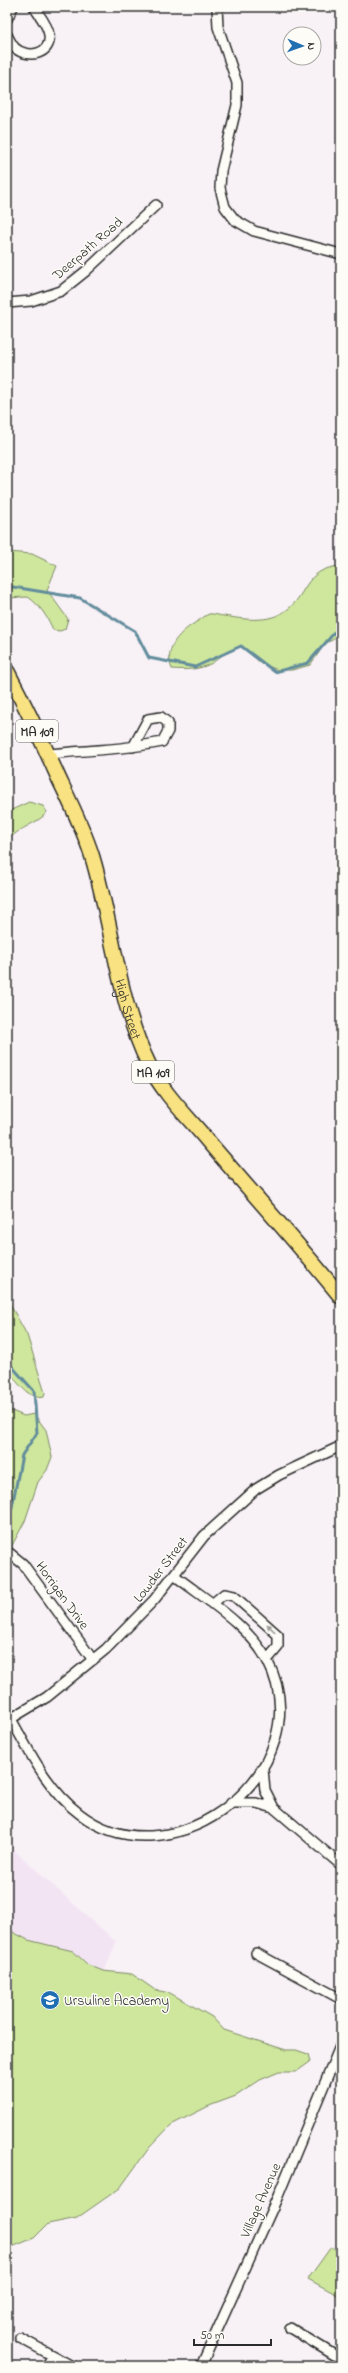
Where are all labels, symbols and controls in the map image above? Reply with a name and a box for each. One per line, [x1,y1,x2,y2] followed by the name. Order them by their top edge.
[282,26,322,66] north arrow
[303,42,319,50] text: N
[47,212,128,286] street label: Deerpath Road
[16,720,58,742] road number: MA 109
[109,977,146,1043] street label: High Street
[132,1061,174,1083] road number: MA 109
[129,1532,194,1607] street label: Lowder Street
[29,1557,94,1636] street label: Horrigan Drive
[266,1623,276,1633] one-way arrow
[39,1989,61,2011] school or university icon: Ursuline Academy
[64,1991,169,2013] place label: Ursuline Academy
[235,2159,288,2243] street label: Village Avenue
[194,2321,271,2347] scale bar
[200,2327,224,2345] text: 50 m

